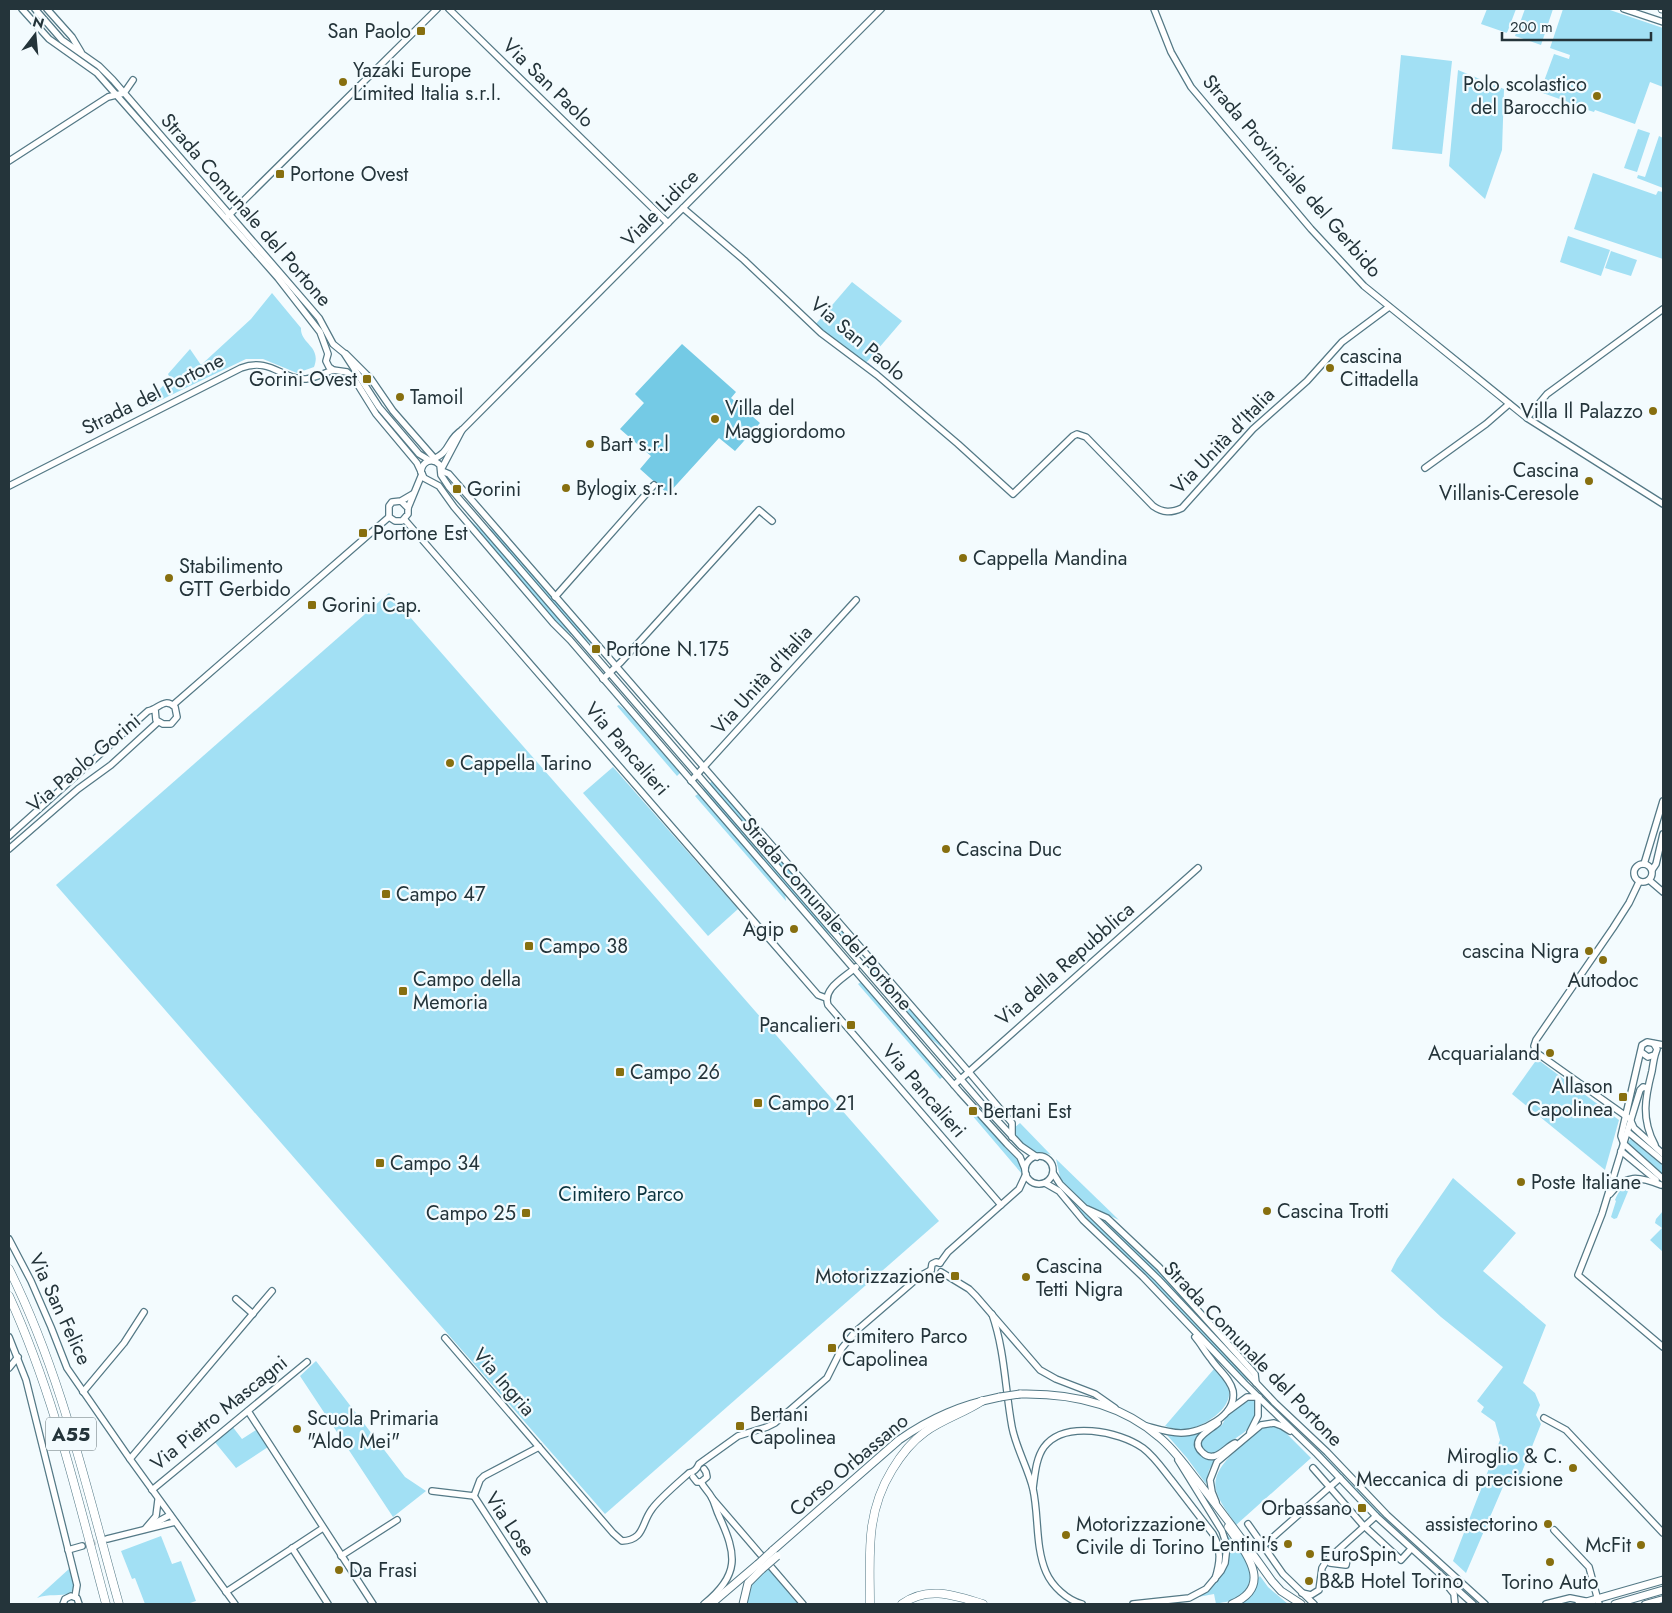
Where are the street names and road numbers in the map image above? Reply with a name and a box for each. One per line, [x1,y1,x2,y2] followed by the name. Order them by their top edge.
[496,32,600,134] street label: Via San Paolo
[1196,68,1388,284] street label: Strada Provinciale del Gerbido
[154,107,338,313] street label: Strada Comunale del Portone
[615,163,705,253] street label: Viale Lidice
[804,290,912,388] street label: Via San Paolo
[77,346,229,442] street label: Strada del Portone
[1164,381,1282,501] street label: Via Unità d'Italia
[705,619,819,741] street label: Via Unità d'Italia
[578,696,676,802] street label: Via Pancalieri
[21,707,147,819] street label: Via Paolo Gorini
[735,811,919,1017] street label: Strada Comunale del Portone
[989,895,1141,1033] street label: Via della Repubblica
[875,1038,973,1144] street label: Via Pancalieri
[21,1248,99,1370] street label: Via San Felice
[1156,1255,1350,1453] street label: Strada Comunale del Portone
[466,1341,542,1423] street label: Via Ingria
[144,1349,294,1477] street label: Via Pietro Mascagni
[783,1407,915,1523] street label: Corso Orbassano
[46,1418,96,1450] road number: A55
[478,1486,542,1562] street label: Via Lose

